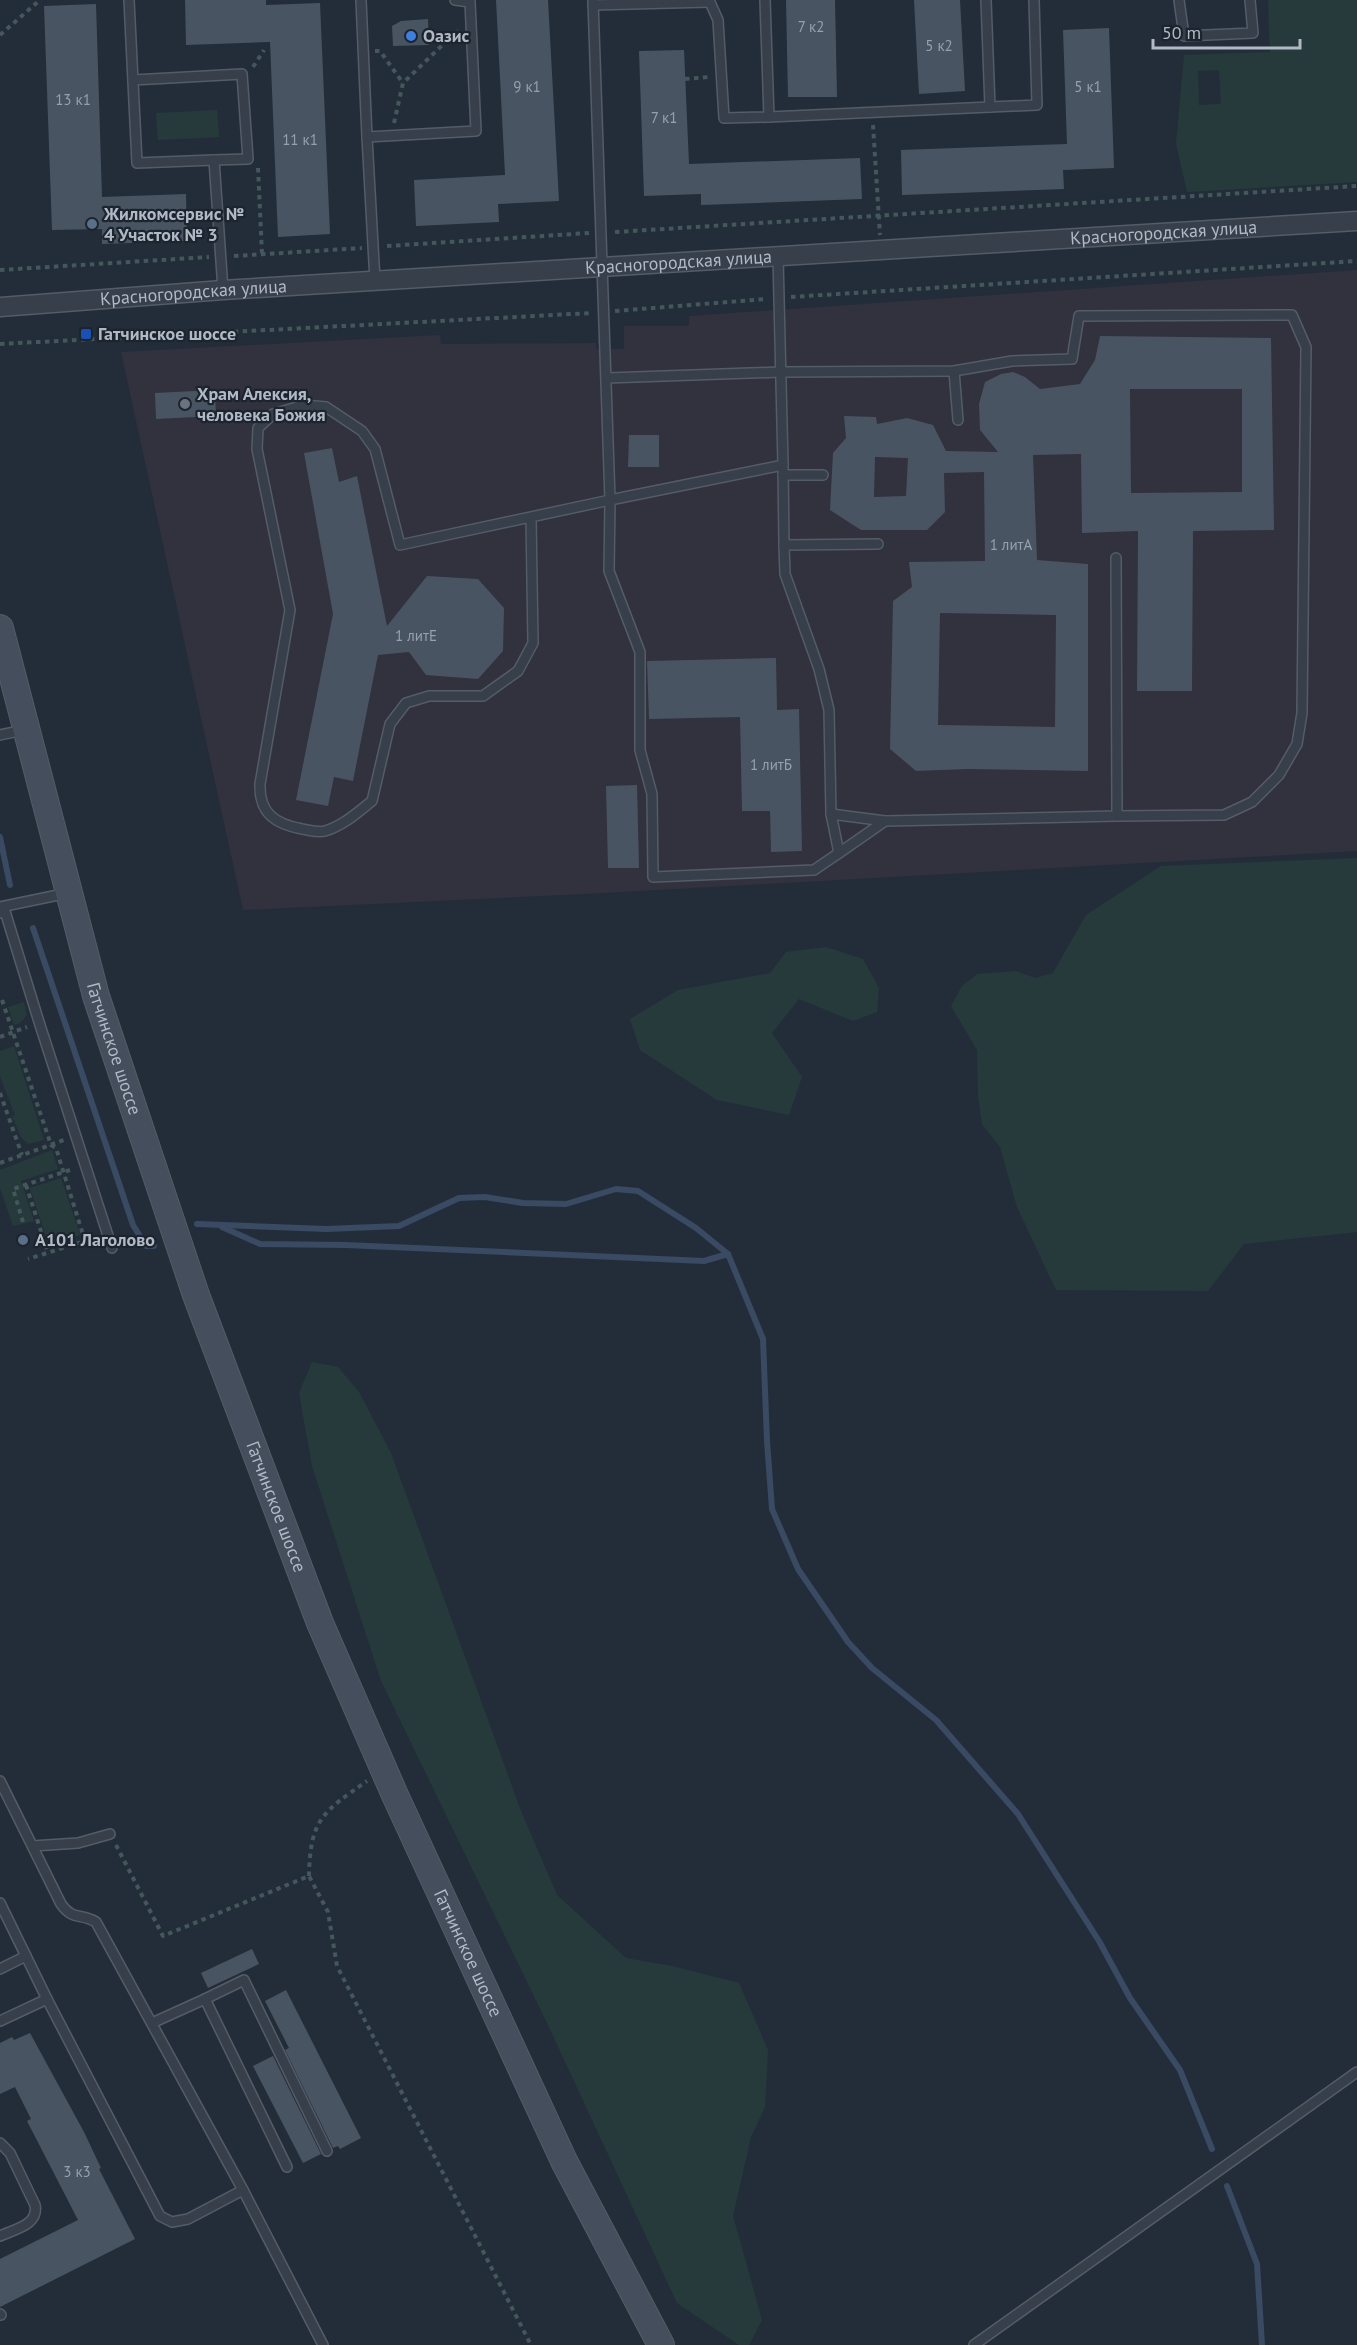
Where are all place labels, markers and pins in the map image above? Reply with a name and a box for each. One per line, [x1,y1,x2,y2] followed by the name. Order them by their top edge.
[423,24,470,47] place label: Оазис
[404,29,418,43] marker: Оазис
[103,202,244,246] place label: Жилкомсервис № 4 Участок № 3
[85,217,99,231] marker: Жилкомсервис № 4 Участок № 3
[98,322,236,345] place label: Гатчинское шоссе
[79,327,93,341] marker: Гатчинское шоссе
[197,382,326,426] place label: Храм Алексия, человека Божия
[178,397,192,411] marker: Храм Алексия, человека Божия
[35,1228,155,1251] place label: А101 Лаголово
[16,1233,30,1247] marker: А101 Лаголово

